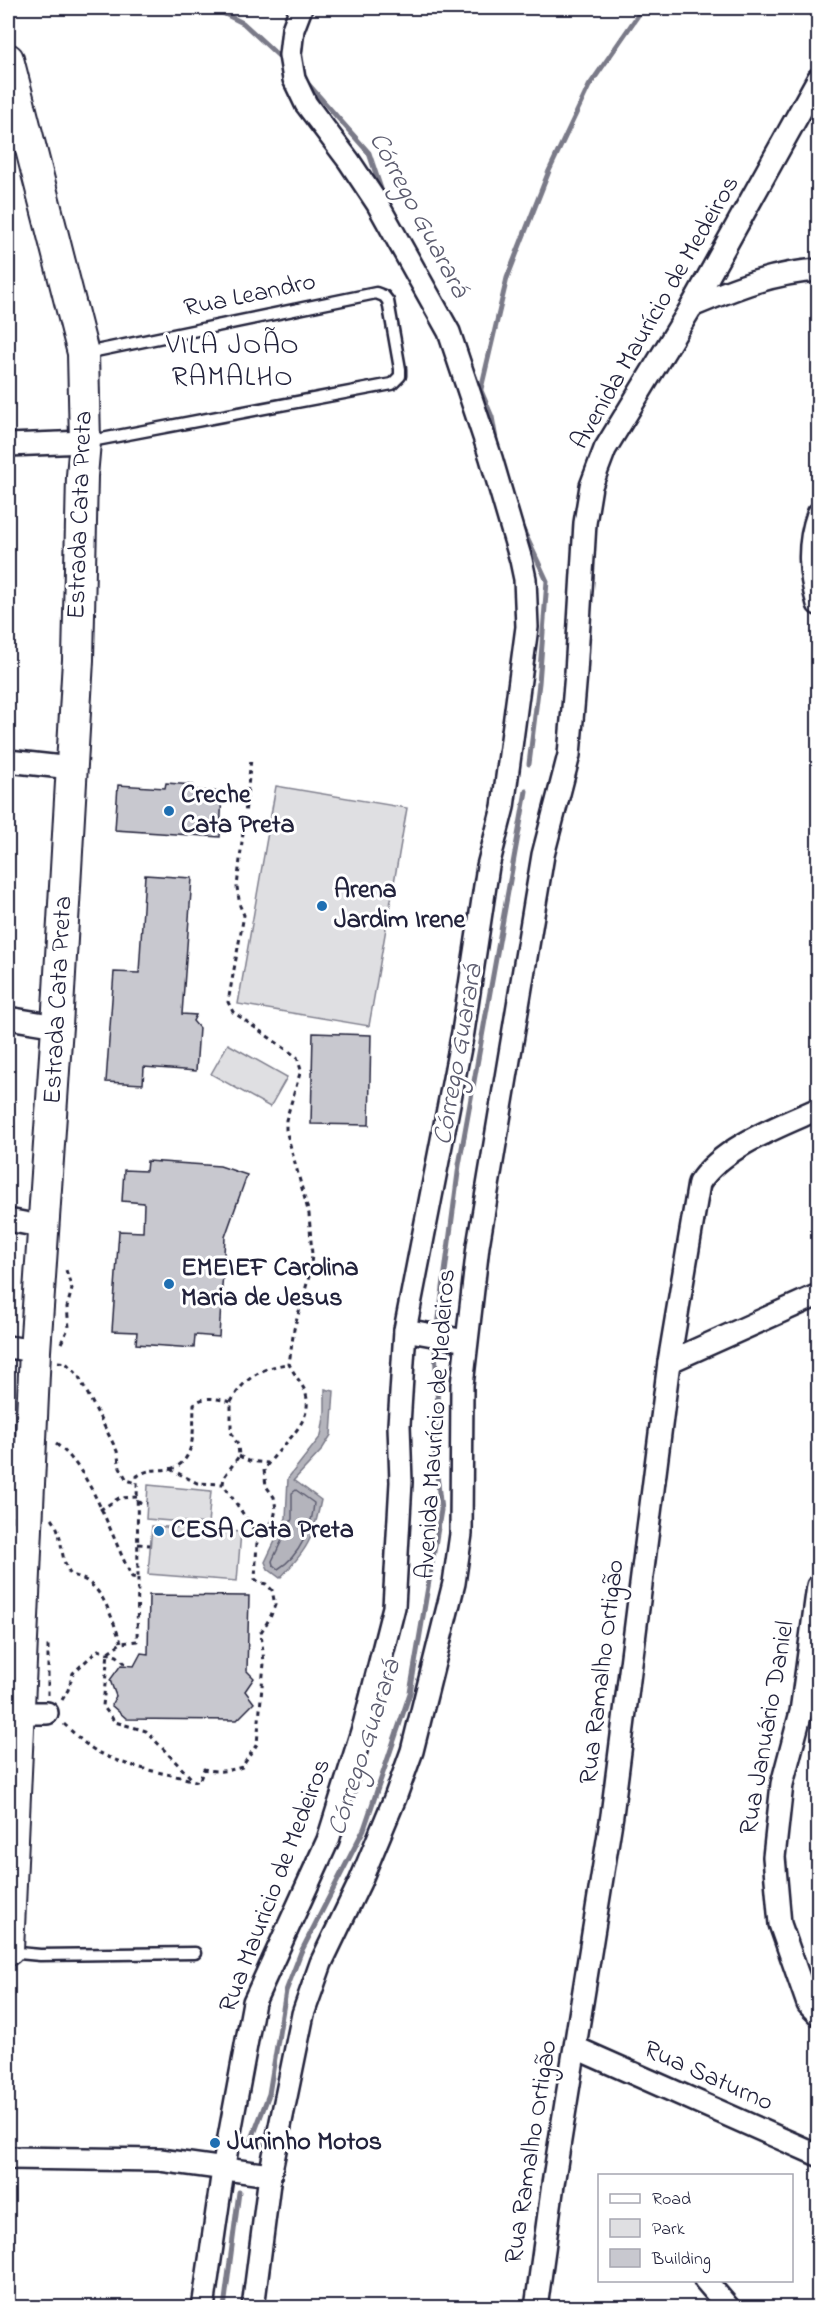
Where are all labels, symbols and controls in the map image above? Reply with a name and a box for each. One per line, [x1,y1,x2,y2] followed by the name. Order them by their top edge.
[357,125,479,306] water label: Córrego Guarará
[562,169,750,457] street label: Avenida Maurício de Medeiros
[180,263,320,329] street label: Rua Leandro
[165,326,300,399] district label: VILA JOÃO RAMALHO
[58,410,104,620] street label: Estrada Cata Preta
[181,777,295,845] place label: Creche Cata Preta
[162,804,176,818] marker: Creche Cata Preta
[334,872,466,940] place label: Arena Jardim Irene
[35,895,83,1105] street label: Estrada Cata Preta
[315,899,329,913] marker: Arena Jardim Irene
[424,960,495,1148] water label: Córrego Guarará
[181,1250,359,1318] place label: EMEIEF Carolina Maria de Jesus
[407,1268,467,1580] street label: Avenida Maurício de Medeiros
[162,1277,176,1291] marker: EMEIEF Carolina Maria de Jesus
[171,1512,354,1550] place label: CESA Cata Preta
[152,1524,166,1538] marker: CESA Cata Preta
[570,1558,636,1786] street label: Rua Ramalho Ortigão
[730,1618,806,1838] street label: Rua Januário Daniel
[318,1654,413,1841] water label: Córrego Guarará
[210,1754,342,2018] street label: Rua Mauricio de Medeiros
[637,2032,779,2122] street label: Rua Saturno
[496,2037,568,2267] street label: Rua Ramalho Ortigão
[227,2124,382,2162] place label: Juninho Motos
[208,2136,222,2150] marker: Juninho Motos
[598,2174,793,2282] legend
[652,2187,691,2213] text: Road
[652,2217,685,2243] text: Park
[651,2247,711,2274] text: Building

